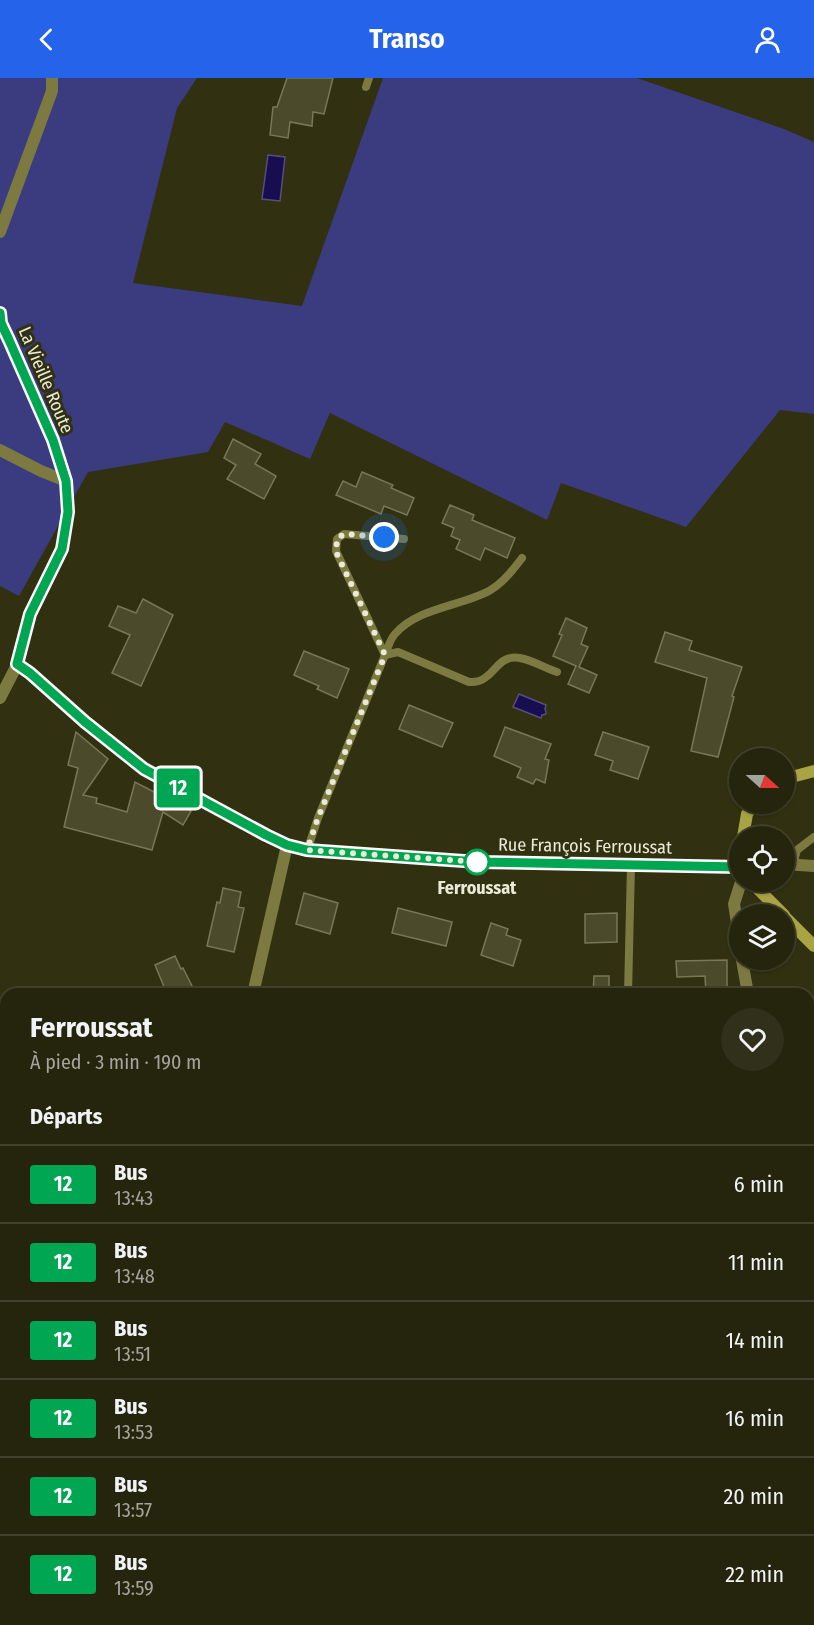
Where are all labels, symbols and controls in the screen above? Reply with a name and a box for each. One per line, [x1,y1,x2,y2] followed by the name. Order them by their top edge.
[30,23,63,56] icon: back
[369,23,445,55] text: Transo
[751,23,784,56] icon: person
[14,323,78,437] street label: La Vieille Route
[369,522,399,552] your location
[729,748,795,814] north arrow
[729,748,795,970] map controls
[151,768,205,808] line badge: 12
[169,775,187,801] text: 12
[729,826,795,892] button: locate
[498,833,672,859] street label: Rue François Ferroussat
[464,849,490,875] marker: Ferroussat
[438,877,517,899] place label: Ferroussat
[729,904,795,970] button: layers
[721,1008,784,1071] button: heart
[30,1011,153,1044] text: Ferroussat
[30,1050,201,1074] text: À pied · 3 min · 190 m
[30,1103,102,1130] text: Départs
[114,1159,147,1186] text: Bus
[54,1171,72,1197] text: 12
[734,1171,784,1198] text: 6 min
[114,1186,153,1210] text: 13:43
[114,1237,147,1264] text: Bus
[54,1249,72,1275] text: 12
[728,1249,784,1276] text: 11 min
[114,1264,155,1288] text: 13:48
[114,1315,147,1342] text: Bus
[54,1327,72,1353] text: 12
[726,1327,784,1354] text: 14 min
[114,1342,151,1366] text: 13:51
[114,1393,147,1420] text: Bus
[54,1405,72,1431] text: 12
[725,1405,784,1432] text: 16 min
[114,1420,153,1444] text: 13:53
[114,1471,147,1498] text: Bus
[54,1483,72,1509] text: 12
[724,1483,784,1510] text: 20 min
[114,1498,152,1522] text: 13:57
[114,1549,147,1576] text: Bus
[54,1561,72,1587] text: 12
[725,1561,784,1588] text: 22 min
[114,1576,154,1600] text: 13:59

